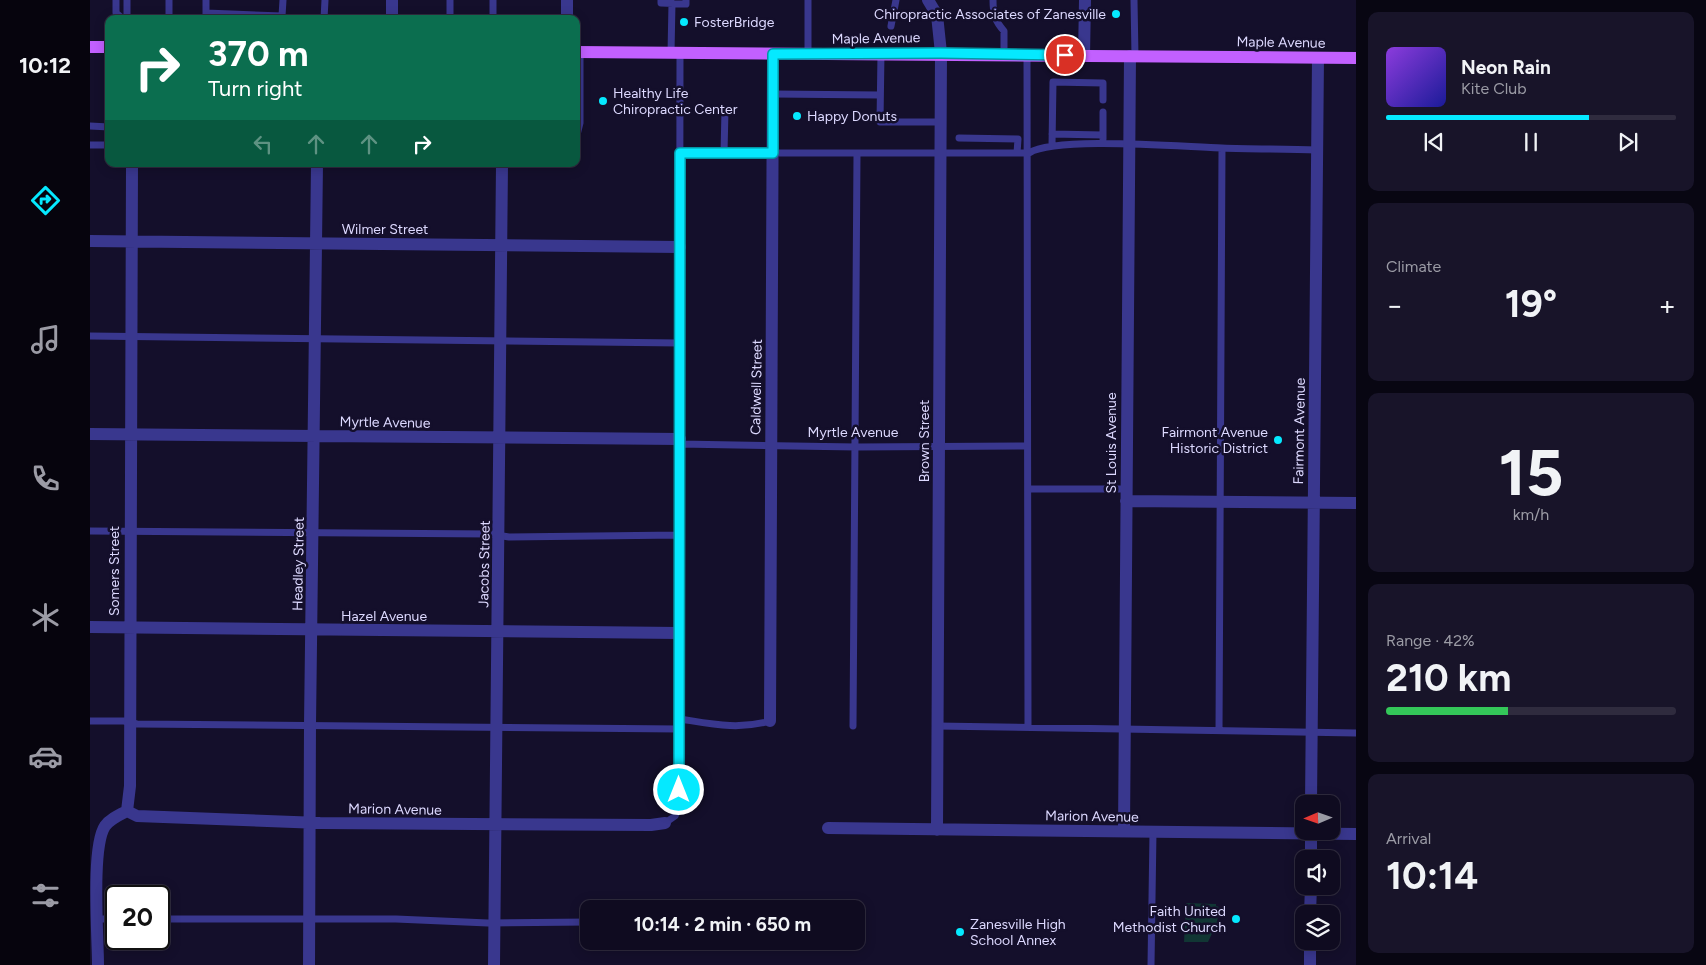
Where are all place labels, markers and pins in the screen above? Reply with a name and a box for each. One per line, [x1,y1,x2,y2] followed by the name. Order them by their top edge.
[874,6,1106,23] place label: Chiropractic Associates of Zanesville
[1110,8,1122,20] marker: Chiropractic Associates of Zanesville
[694,14,775,31] place label: FosterBridge
[678,16,690,28] marker: FosterBridge
[1044,34,1086,76] pin
[613,85,738,118] place label: Healthy Life Chiropractic Center
[597,95,609,107] marker: Healthy Life Chiropractic Center
[807,108,897,125] place label: Happy Donuts
[791,110,803,122] marker: Happy Donuts
[1161,424,1268,457] place label: Fairmont Avenue Historic District
[1272,434,1284,446] marker: Fairmont Avenue Historic District
[1113,903,1226,936] place label: Faith United Methodist Church
[1230,913,1242,925] marker: Faith United Methodist Church
[970,916,1066,949] place label: Zanesville High School Annex
[954,926,966,938] marker: Zanesville High School Annex

